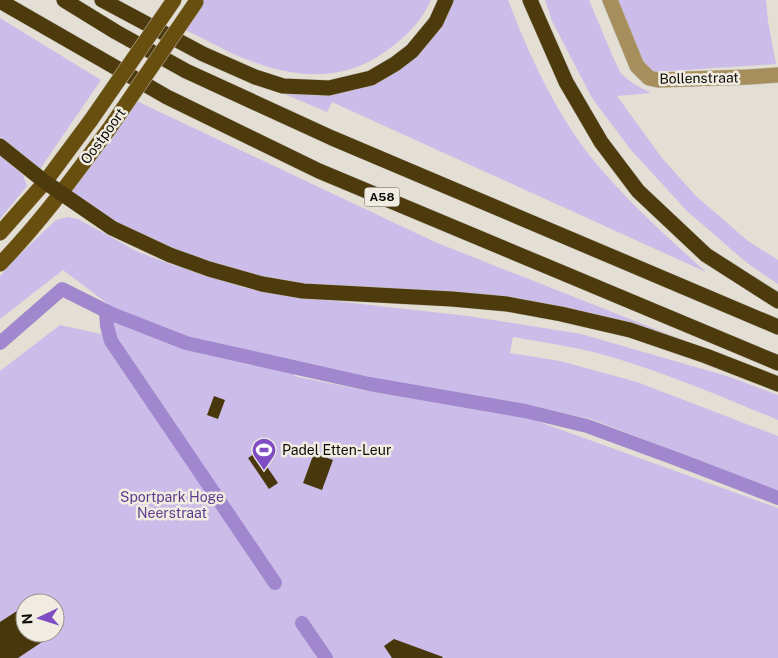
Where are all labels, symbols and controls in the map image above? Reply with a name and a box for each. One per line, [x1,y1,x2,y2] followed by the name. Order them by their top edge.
[659,69,739,87] street label: Bollenstraat
[77,105,129,167] street label: Oostpoort
[364,188,400,206] road number: A58
[251,437,277,471] sports icon: Padel Etten-Leur
[282,442,391,458] place label: Padel Etten-Leur
[120,489,224,521] park label: Sportpark Hoge Neerstraat
[15,593,65,643] north arrow
[19,613,35,625] text: N

